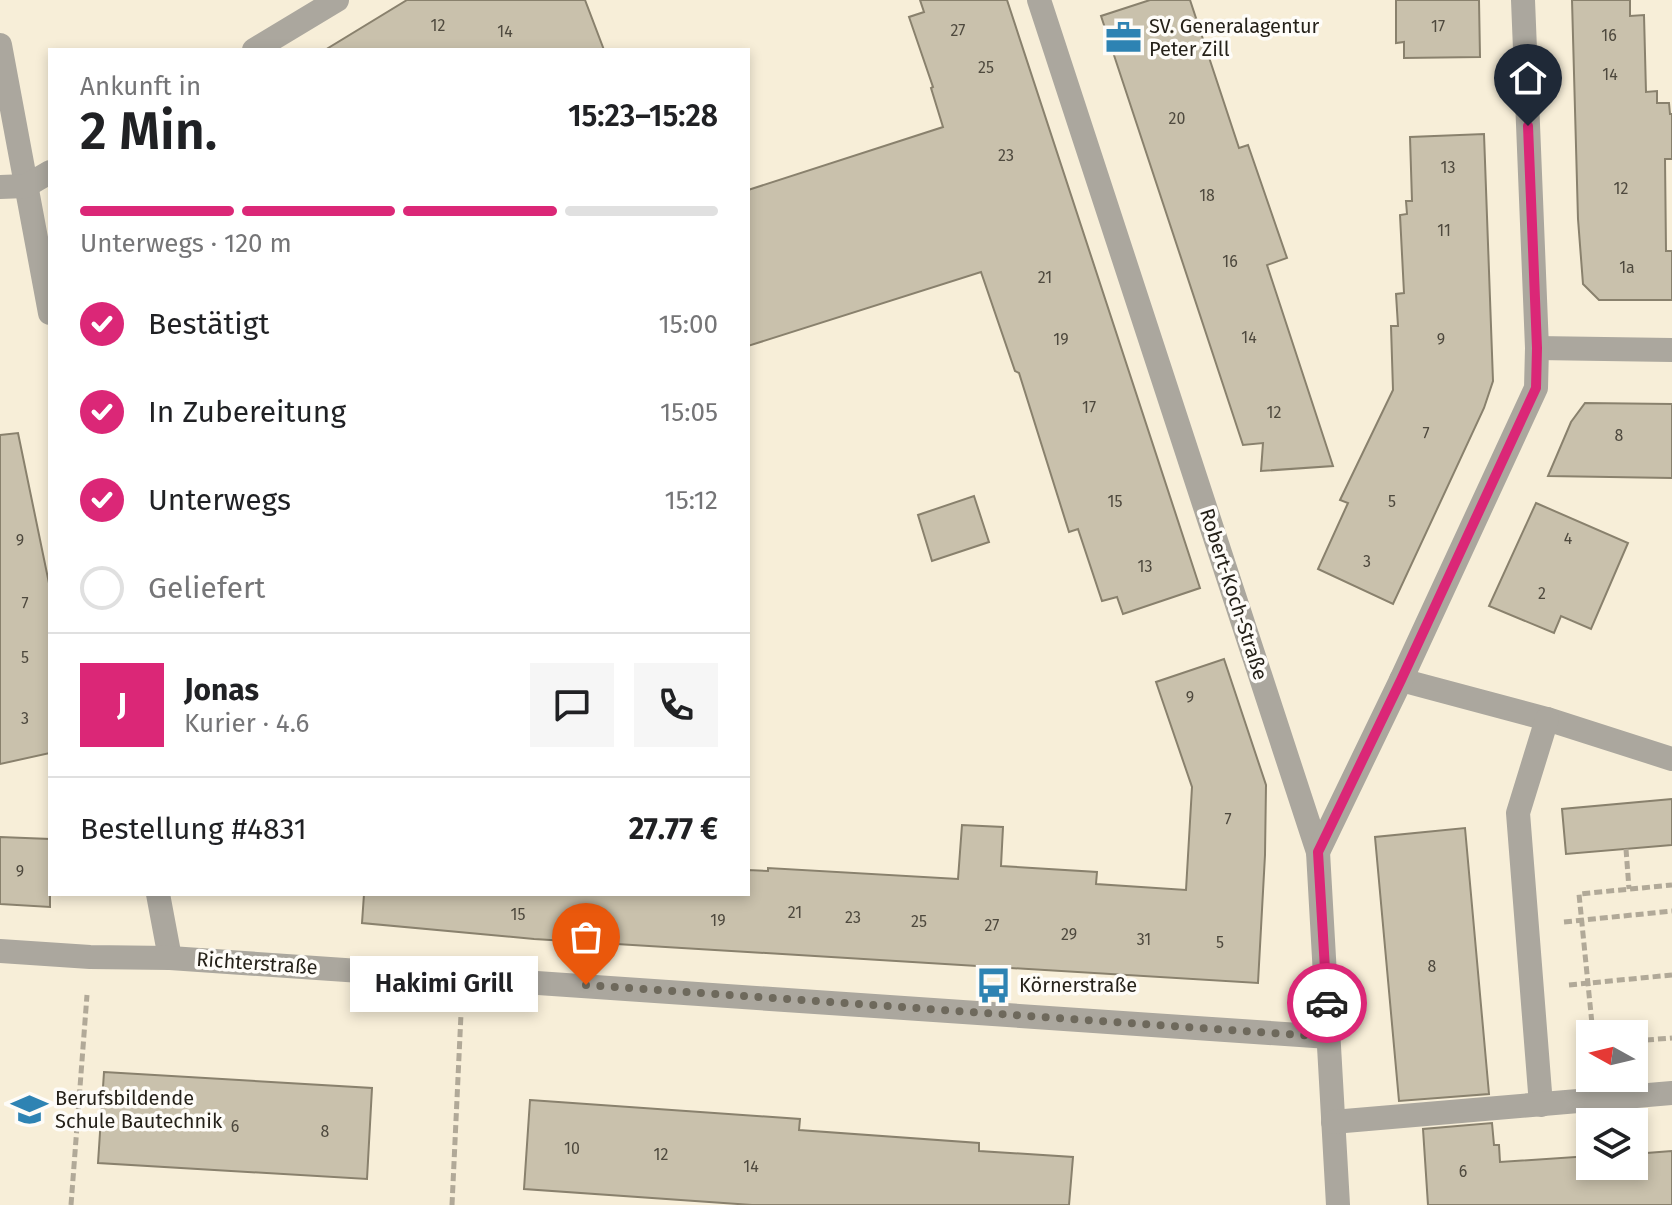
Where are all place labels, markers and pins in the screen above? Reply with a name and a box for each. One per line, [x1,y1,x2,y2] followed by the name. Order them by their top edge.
[1149,14,1320,61] place label: SV. Generalagentur Peter Zill
[1104,18,1142,56] office icon: SV. Generalagentur Peter Zill
[1494,44,1562,126] pin
[552,903,620,985] pin
[350,957,538,1013] callout: Hakimi Grill
[974,966,1012,1004] bus stop icon: Körnerstraße
[1019,973,1137,997] place label: Körnerstraße
[55,1086,223,1133] place label: Berufsbildende Schule Bautechnik
[10,1090,48,1128] school or university icon: Berufsbildende Schule Bautechnik

